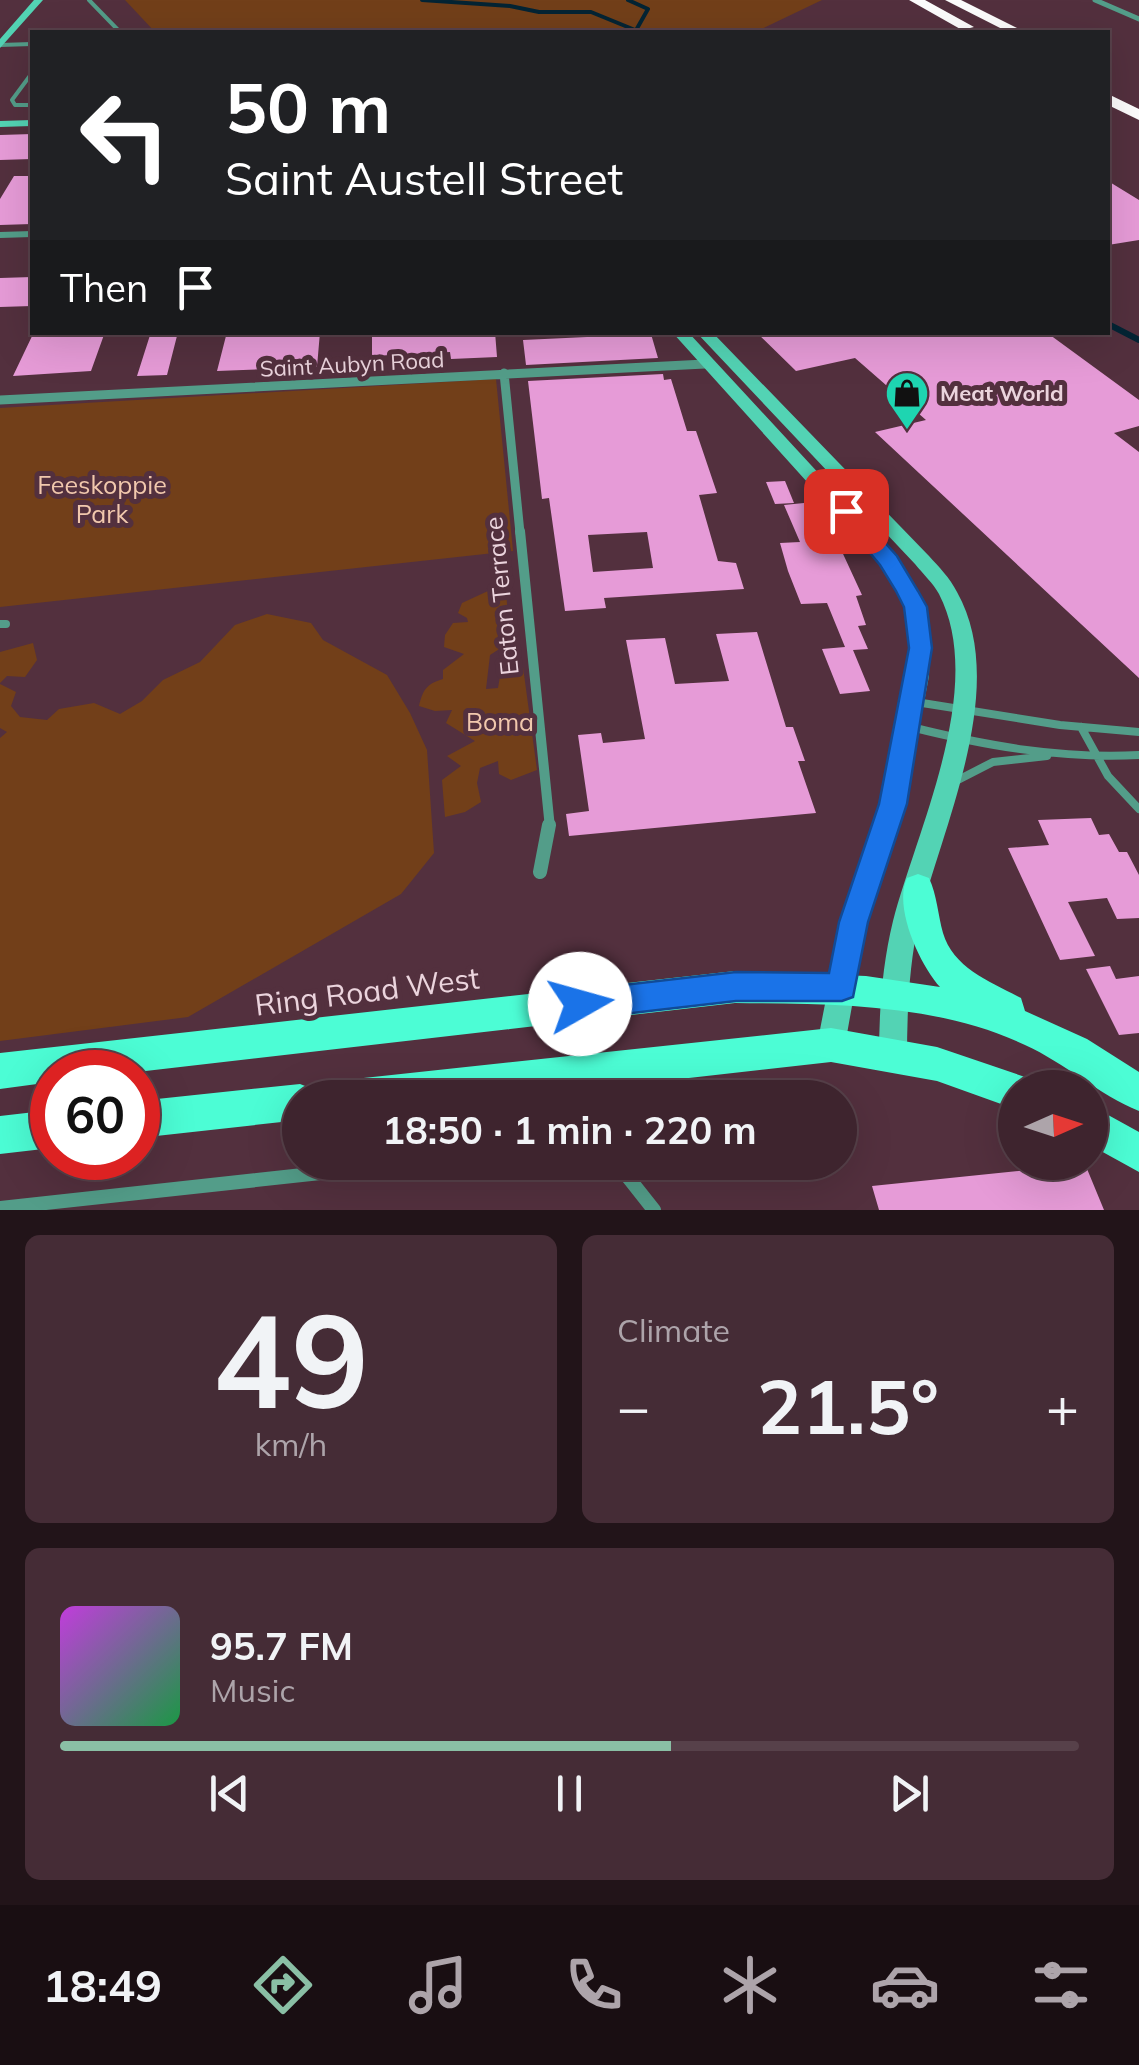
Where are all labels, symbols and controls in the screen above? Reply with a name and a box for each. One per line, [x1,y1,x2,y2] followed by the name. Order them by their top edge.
[225,63,391,151] text: 50 m
[60,70,190,200] icon: left
[225,150,623,206] text: Saint Austell Street
[168,260,223,315] icon: arrive
[60,264,148,312] text: Then
[259,345,445,383] street label: Saint Aubyn Road
[884,370,930,431] shop icon: Meat World
[940,379,1064,407] place label: Meat World
[37,469,167,529] park label: Feeskoppie Park
[804,469,889,554] pin
[819,484,874,539] icon: arrive
[477,515,525,677] street label: Eaton Terrace
[466,706,534,737] park label: Boma
[528,952,632,1056] position arrow
[253,958,481,1024] street label: Ring Road West
[30,1050,160,1180] speed limit sign: 60
[998,1070,1108,1180] north arrow
[998,1070,1108,1180] map controls
[382,1106,757,1154] text: 18:50 · 1 min · 220 m
[213,1277,369,1441] text: 49
[617,1310,730,1350] text: Climate
[757,1359,939,1453] text: 21.5°
[617,1372,650,1441] text: −
[1046,1372,1079,1441] text: +
[255,1424,327,1464] text: km/h
[210,1622,353,1670] text: 95.7 FM
[210,1670,295,1710] text: Music
[202,1766,257,1821] icon: previous
[542,1766,597,1821] icon: pause
[882,1766,937,1821] icon: next
[248,1950,318,2020] icon: directions
[403,1950,473,2020] icon: music
[559,1950,629,2020] icon: phone
[715,1950,785,2020] icon: climate
[870,1950,940,2020] icon: car
[1026,1950,1096,2020] icon: filters
[43,1957,162,2013] text: 18:49

